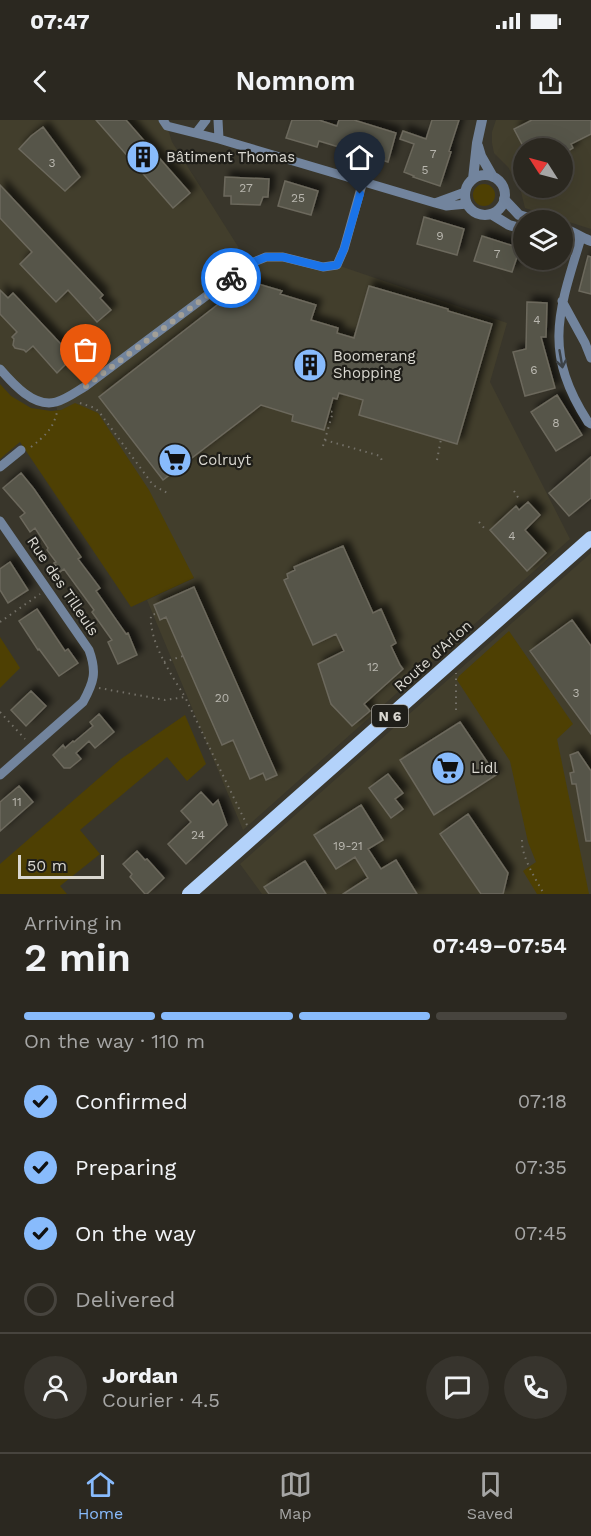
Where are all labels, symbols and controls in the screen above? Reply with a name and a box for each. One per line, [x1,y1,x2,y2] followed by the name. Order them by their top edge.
[30,9,90,34] text: 07:47
[24,65,57,98] icon: back
[236,65,355,97] text: Nomnom
[534,65,567,98] icon: share
[334,132,385,194] pin
[513,138,573,198] north arrow
[513,138,573,270] map controls
[125,139,161,175] building icon: Bâtiment Thomas
[343,141,376,174] icon: home
[430,147,437,161] house number: 7
[166,148,295,166] place label: Bâtiment Thomas
[49,156,56,170] house number: 3
[422,163,429,177] house number: 5
[239,181,253,195] house number: 27
[291,191,305,205] house number: 25
[513,210,573,270] button: layers
[436,229,444,243] house number: 9
[494,247,501,261] house number: 7
[201,248,261,308] courier
[215,262,248,295] icon: bike
[533,313,541,327] house number: 4
[60,324,111,386] pin
[69,333,102,366] icon: bag
[292,347,328,383] building icon: Boomerang Shopping
[333,347,415,382] place label: Boomerang Shopping
[556,349,567,369] one-way arrow
[530,363,538,377] house number: 6
[552,416,560,430] house number: 8
[157,442,193,478] supermarket icon: Colruyt
[198,451,252,469] place label: Colruyt
[508,529,516,543] house number: 4
[23,533,103,639] street label: Rue des Tilleuls
[390,616,476,696] street label: Route d'Arlon
[367,660,379,674] house number: 12
[573,686,580,700] house number: 3
[215,691,229,705] house number: 20
[372,705,408,727] road number: N 6
[430,750,466,786] supermarket icon: Lidl
[471,759,498,777] place label: Lidl
[12,795,22,809] house number: 11
[191,828,205,842] house number: 24
[333,839,363,853] house number: 19-21
[18,852,104,880] scale bar
[27,856,67,875] text: 50 m
[24,911,122,935] text: Arriving in
[432,933,567,958] text: 07:49–07:54
[24,935,131,980] text: 2 min
[24,1029,205,1053] text: On the way · 110 m
[24,1085,57,1118] icon: check
[75,1089,188,1114] text: Confirmed
[518,1089,567,1113] text: 07:18
[24,1151,57,1184] icon: check
[75,1155,176,1180] text: Preparing
[515,1155,567,1179] text: 07:35
[24,1217,57,1250] icon: check
[75,1221,196,1246] text: On the way
[514,1221,567,1245] text: 07:45
[75,1287,175,1312] text: Delivered
[24,1356,87,1419] button: person
[426,1356,489,1419] button: chat
[504,1356,567,1419] button: phone
[102,1363,178,1388] text: Jordan
[102,1388,220,1412] text: Courier · 4.5
[78,1468,123,1523] tab: Home
[279,1468,312,1523] tab: Map
[467,1468,513,1523] tab: Saved

